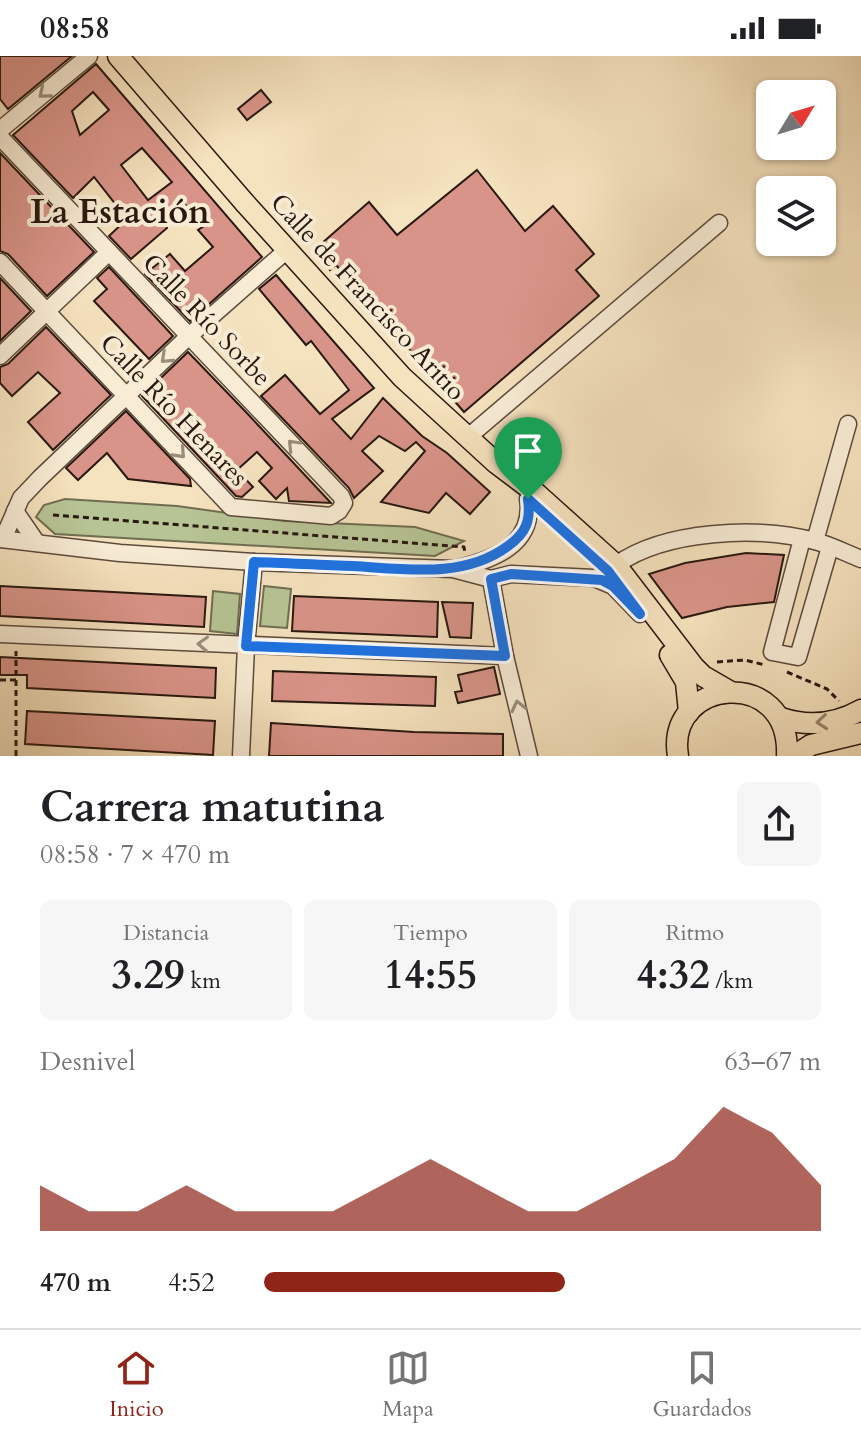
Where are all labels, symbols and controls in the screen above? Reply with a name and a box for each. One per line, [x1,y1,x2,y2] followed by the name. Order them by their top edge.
[40,8,110,49] text: 08:58
[756,80,836,160] north arrow
[756,80,836,256] map controls
[39,83,54,98] one-way arrow
[756,176,836,256] button: layers
[263,186,473,408] street label: Calle de Francisco Aritio
[30,189,210,235] district label: La Estación
[135,246,279,394] street label: Calle Río Sorbe
[92,326,256,494] street label: Calle Río Henares
[161,349,175,363] one-way arrow
[494,417,562,499] pin
[506,429,550,473] icon: arrive
[288,440,302,454] one-way arrow
[170,444,185,458] one-way arrow
[196,636,209,653] one-way arrow
[510,700,527,713] one-way arrow
[815,713,828,730] one-way arrow
[40,777,385,837] text: Carrera matutina
[737,782,821,866] button: share
[40,837,230,872] text: 08:58 · 7 × 470 m
[123,918,209,948] text: Distancia
[393,918,468,948] text: Tiempo
[665,918,724,948] text: Ritmo
[111,948,185,1003] text: 3.29
[384,948,477,1003] text: 14:55
[637,948,710,1003] text: 4:32
[185,966,221,996] text: km
[710,966,753,996] text: /km
[40,1044,135,1079] text: Desnivel
[724,1044,821,1079] text: 63–67 m
[40,1265,111,1300] text: 470 m
[168,1265,215,1300] text: 4:52
[109,1346,164,1424] tab: Inicio
[382,1346,434,1424] tab: Mapa
[652,1346,752,1424] tab: Guardados

